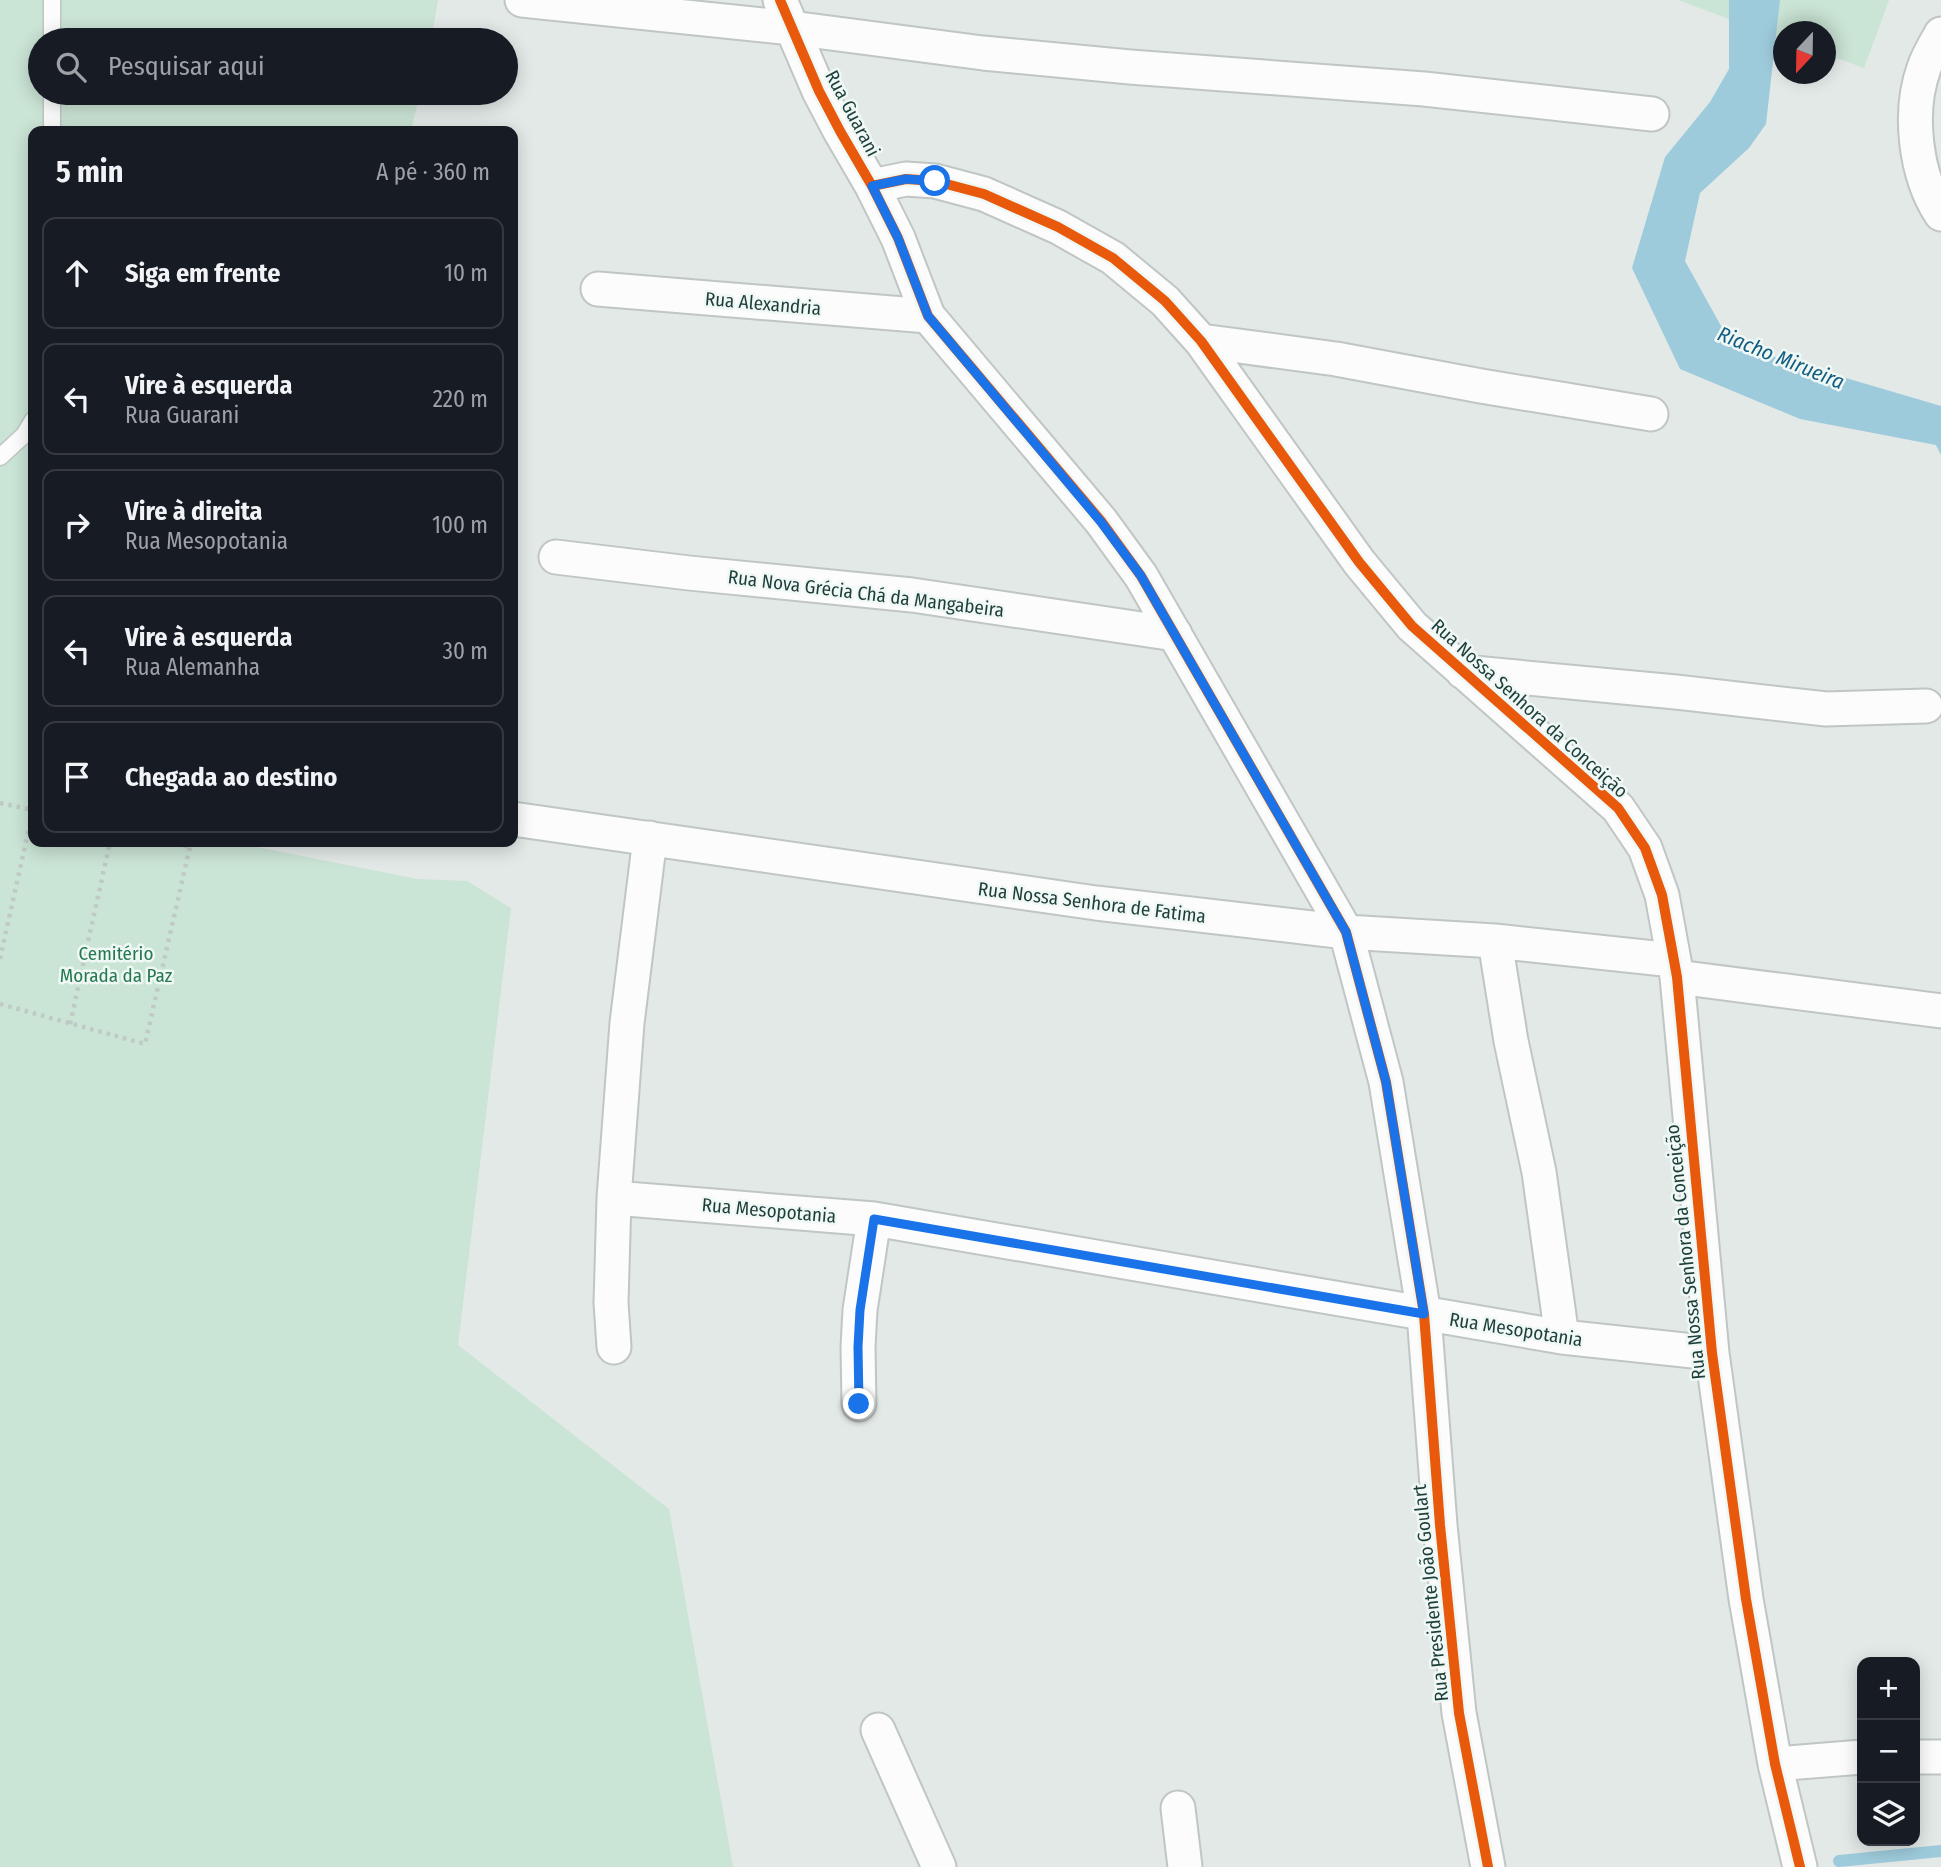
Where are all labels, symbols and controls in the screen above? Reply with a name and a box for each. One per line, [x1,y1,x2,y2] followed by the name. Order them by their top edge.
[1773,21,1836,84] north arrow
[28,28,518,105] search box
[52,48,90,86] icon: search
[108,51,265,82] text: Pesquisar aqui
[820,66,885,160] street label: Rua Guarani
[56,154,123,190] text: 5 min
[376,158,490,186] text: A pé · 360 m
[919,165,950,196] route start
[58,254,96,292] icon: ahead
[125,258,280,289] text: Siga em frente
[444,259,488,287] text: 10 m
[704,287,822,320] street label: Rua Alexandria
[1714,321,1848,395] water label: Riacho Mirueira
[125,370,292,401] text: Vire à esquerda
[58,380,96,418] icon: left
[433,385,488,413] text: 220 m
[125,401,239,429] text: Rua Guarani
[125,496,263,527] text: Vire à direita
[58,506,96,544] icon: right
[432,511,488,539] text: 100 m
[125,527,288,555] text: Rua Mesopotania
[727,565,1005,622] street label: Rua Nova Grécia Chá da Mangabeira
[1427,614,1633,803] street label: Rua Nossa Senhora da Conceição
[125,622,292,653] text: Vire à esquerda
[58,632,96,670] icon: left
[443,637,488,665] text: 30 m
[125,653,260,681] text: Rua Alemanha
[58,758,96,796] icon: arrive
[125,762,337,793] text: Chegada ao destino
[977,877,1207,928] street label: Rua Nossa Senhora de Fatima
[60,942,173,987] park label: Cemitério Morada da Paz
[1661,1123,1710,1381] street label: Rua Nossa Senhora da Conceição
[701,1193,837,1228] street label: Rua Mesopotania
[1448,1308,1584,1351] street label: Rua Mesopotania
[843,1388,874,1419] route end
[1408,1483,1453,1703] street label: Rua Presidente João Goulart
[1857,1657,1920,1846] map controls
[1857,1657,1920,1720] button: +
[1857,1720,1920,1783] button: −
[1857,1783,1920,1846] button: layers

